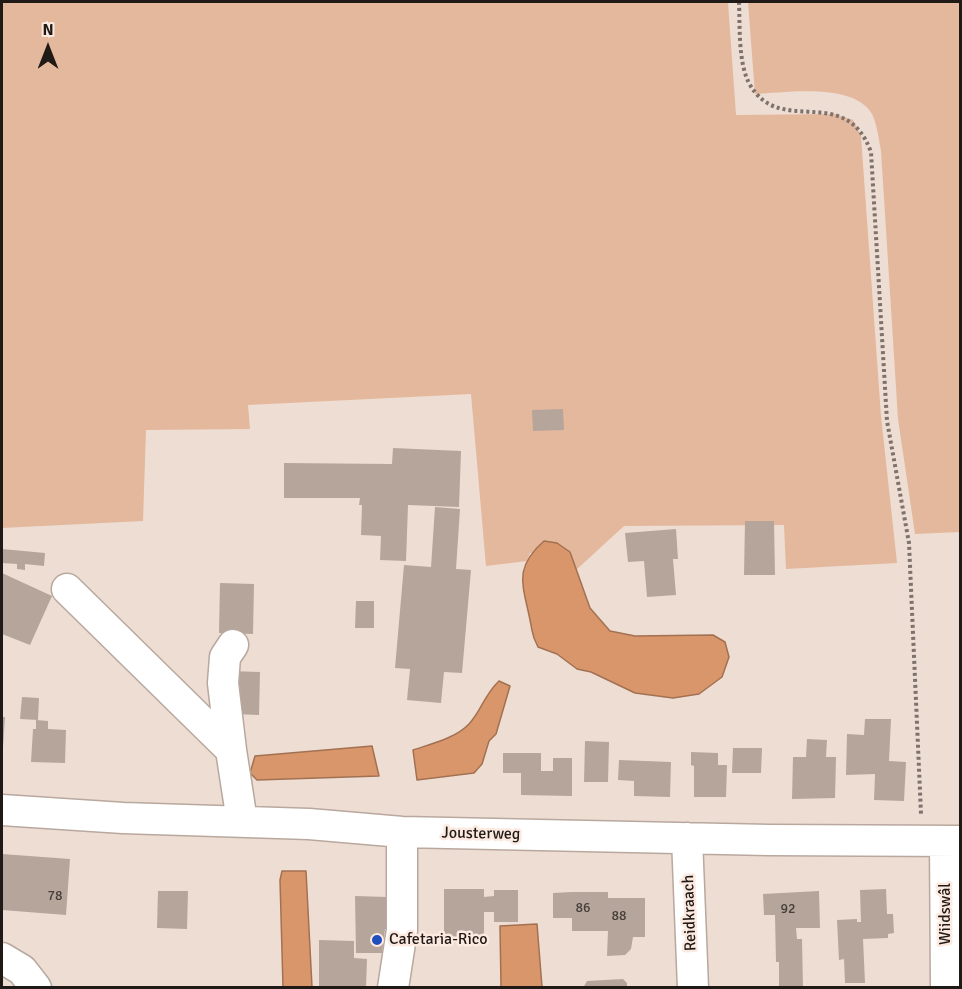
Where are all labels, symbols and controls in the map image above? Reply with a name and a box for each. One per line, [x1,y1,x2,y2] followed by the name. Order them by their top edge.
[18,18,78,78] north arrow
[42,20,54,40] text: N
[441,824,521,844] street label: Jousterweg
[679,874,701,952] street label: Reidkraach
[936,883,956,945] street label: Wiidswâl
[47,888,63,904] house number: 78
[575,900,591,916] house number: 86
[780,901,796,917] house number: 92
[611,908,627,924] house number: 88
[389,930,488,950] place label: Cafetaria-Rico
[370,933,384,947] marker: Cafetaria-Rico

